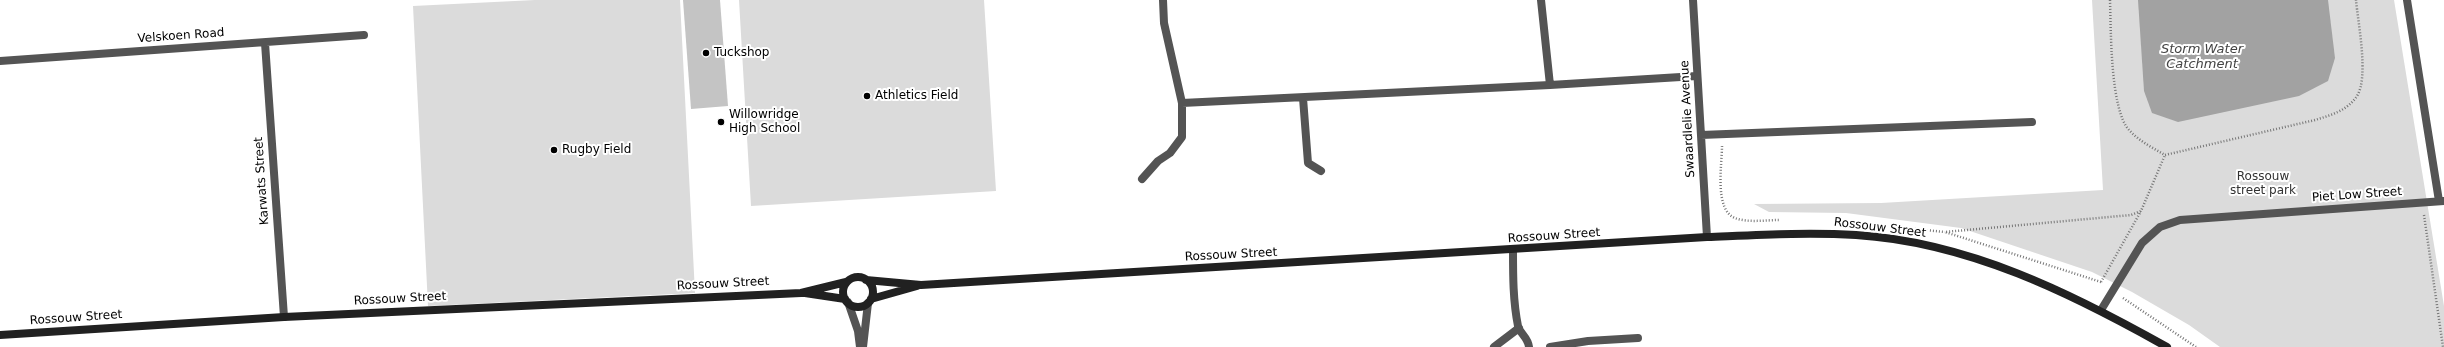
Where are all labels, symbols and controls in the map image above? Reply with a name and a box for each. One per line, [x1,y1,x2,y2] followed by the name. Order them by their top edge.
[137,26,225,46] street label: Velskoen Road
[2161,42,2243,73] water label: Storm Water Catchment
[714,46,769,60] place label: Tuckshop
[701,48,711,58] marker: Tuckshop
[1678,60,1698,178] street label: Swaardlelie Avenue
[875,89,958,103] place label: Athletics Field
[862,91,872,101] marker: Athletics Field
[729,108,800,136] place label: Willowridge High School
[716,117,726,127] marker: Willowridge High School
[252,136,272,226] street label: Karwats Street
[562,143,631,157] place label: Rugby Field
[549,145,559,155] marker: Rugby Field
[2230,170,2296,198] park label: Rossouw street park
[2312,185,2402,205] street label: Piet Low Street
[1833,215,1927,241] street label: Rossouw Street
[1507,226,1601,246] street label: Rossouw Street
[1184,245,1278,265] street label: Rossouw Street
[676,274,770,294] street label: Rossouw Street
[353,289,447,309] street label: Rossouw Street
[29,308,123,328] street label: Rossouw Street

